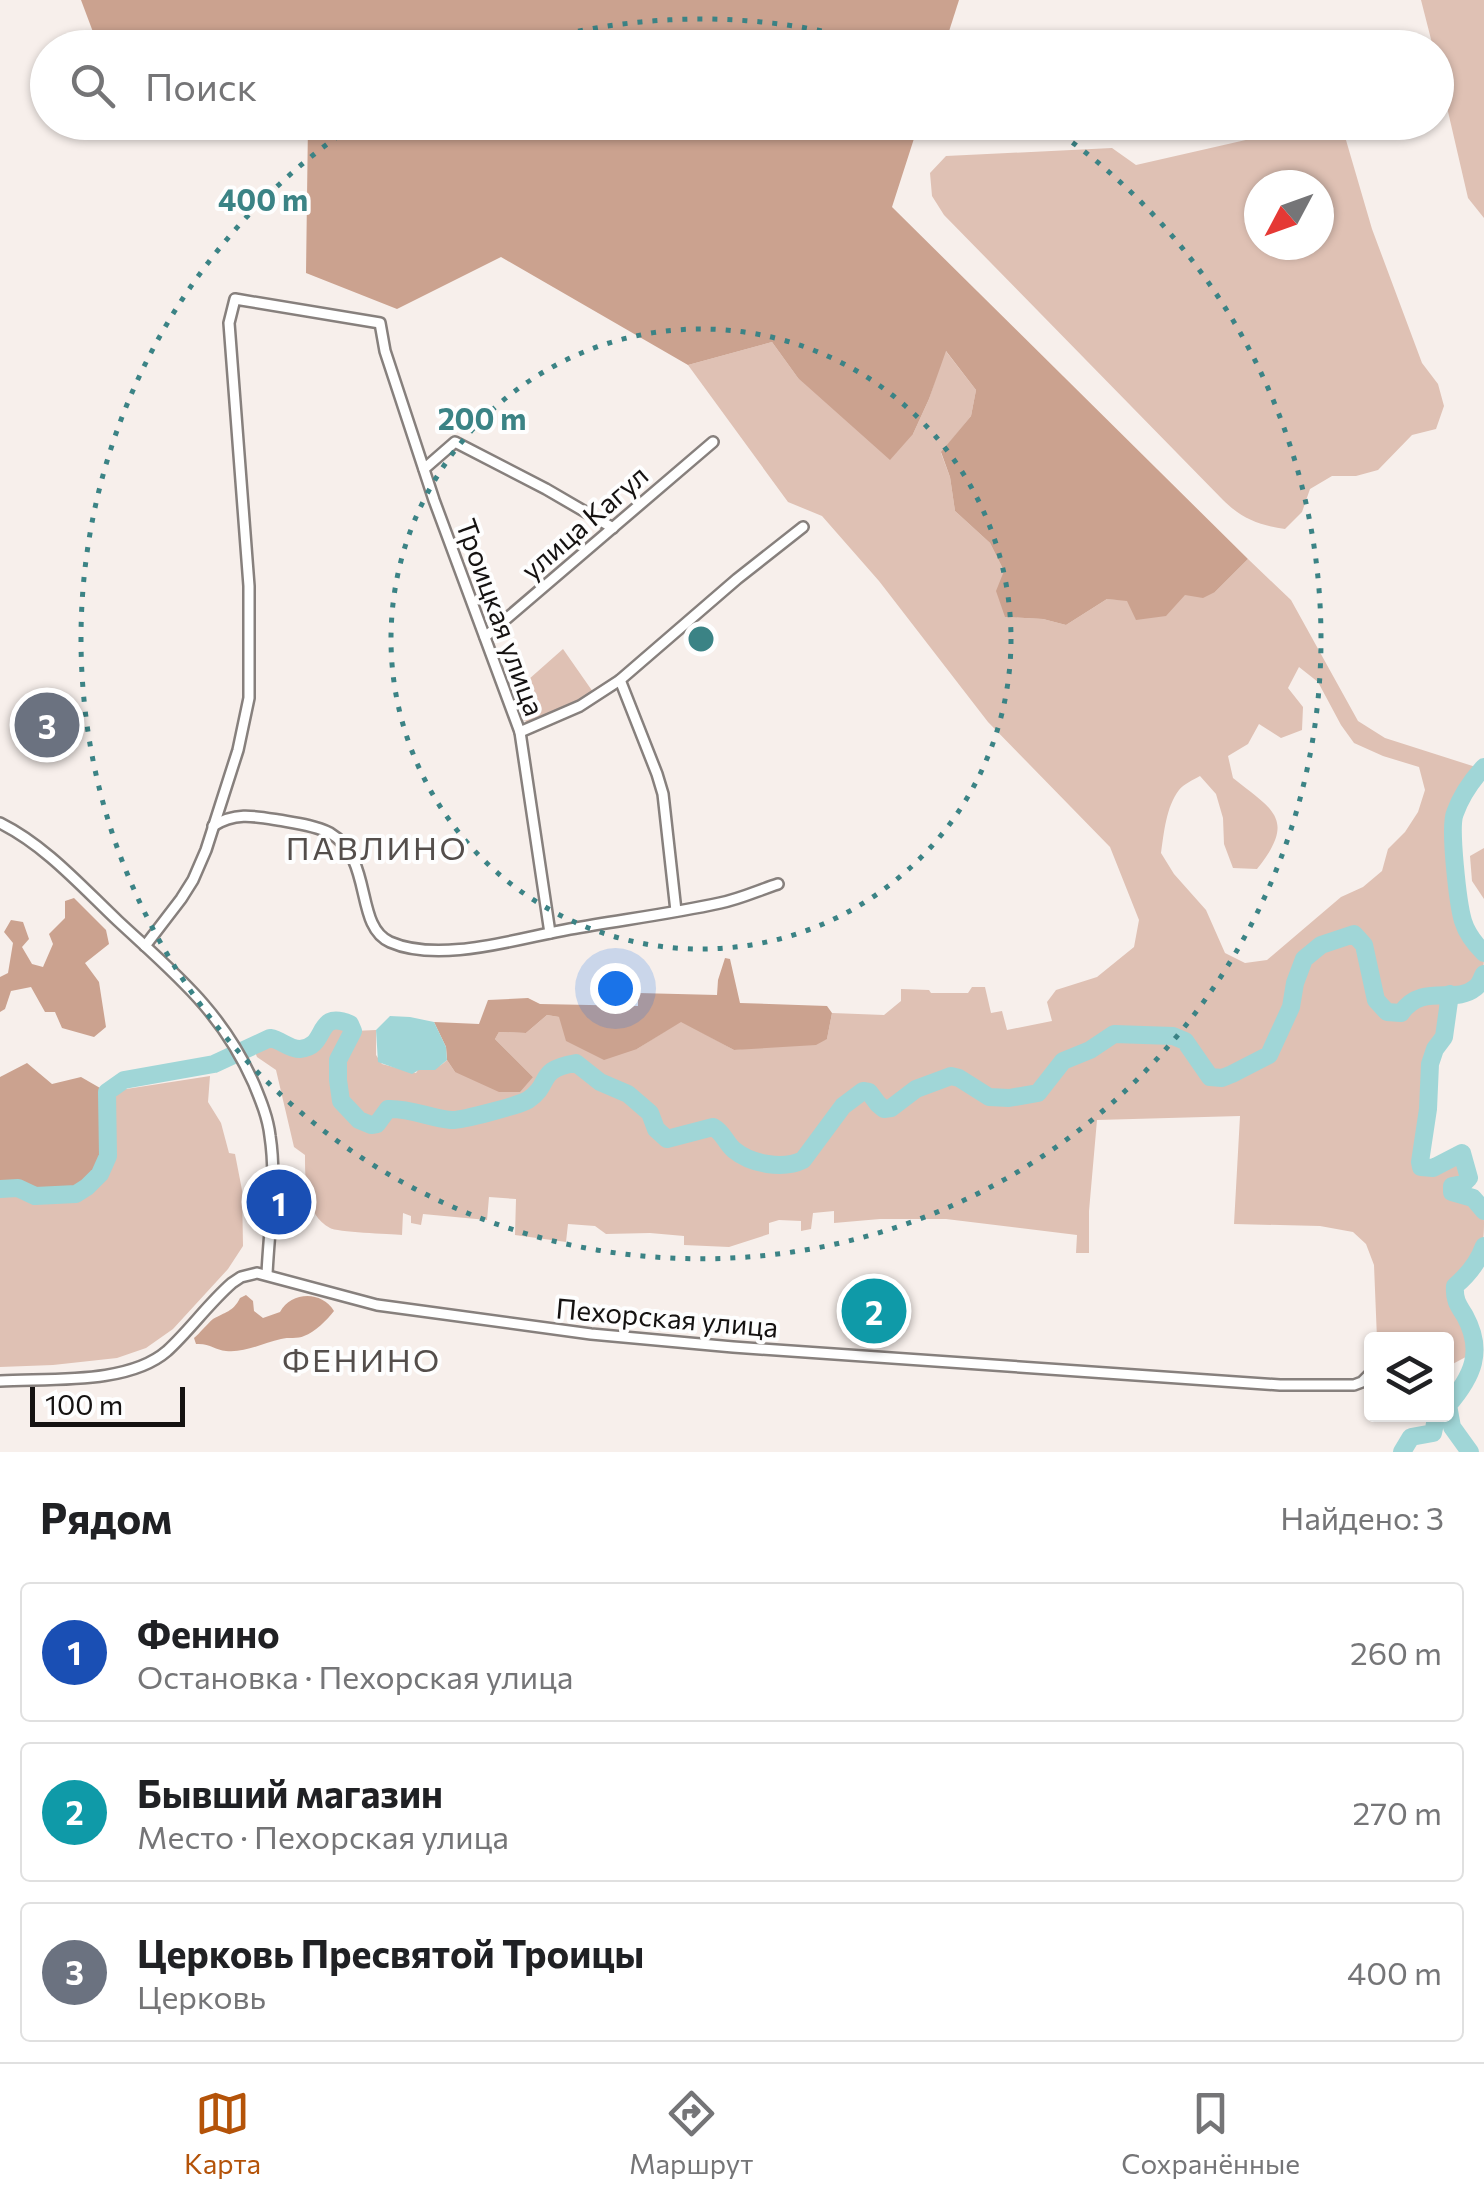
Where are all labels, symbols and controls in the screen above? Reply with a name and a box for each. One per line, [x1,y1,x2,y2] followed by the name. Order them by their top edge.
[30,30,1454,140] search box
[65,58,120,113] icon: search
[145,62,257,109] text: Поиск
[1244,170,1334,260] north arrow
[218,180,308,217] text: 400 m
[438,399,526,436] text: 200 m
[514,458,654,586] street label: улица Кагул
[450,514,552,720] street label: Троицкая улица
[683,621,719,657] centre of rings
[15,688,80,762] pin: 3
[286,827,468,867] district label: ПАВЛИНО
[590,963,641,1014] your location
[246,1164,312,1240] pin: 1
[842,1274,906,1348] pin: 2
[554,1290,780,1344] street label: Пехорская улица
[1364,1332,1454,1422] map controls
[1364,1332,1454,1422] button: layers
[282,1339,442,1379] district label: ФЕНИНО
[30,1382,185,1426] scale bar
[45,1387,123,1421] text: 100 m
[40,1491,172,1543] text: Рядом
[1280,1497,1444,1537] text: Найдено: 3
[137,1609,280,1656] text: Фенино
[67,1632,82,1672] text: 1
[1350,1632,1442,1672] text: 260 m
[137,1656,573,1696] text: Остановка · Пехорская улица
[137,1769,443,1816] text: Бывший магазин
[65,1792,84,1832] text: 2
[1353,1792,1442,1832] text: 270 m
[137,1816,509,1856] text: Место · Пехорская улица
[137,1929,644,1976] text: Церковь Пресвятой Троицы
[65,1952,84,1992] text: 3
[1347,1952,1442,1992] text: 400 m
[137,1976,266,2016] text: Церковь
[184,2086,261,2180] tab: Карта
[629,2086,753,2180] tab: Маршрут
[1121,2086,1300,2180] tab: Сохранённые

